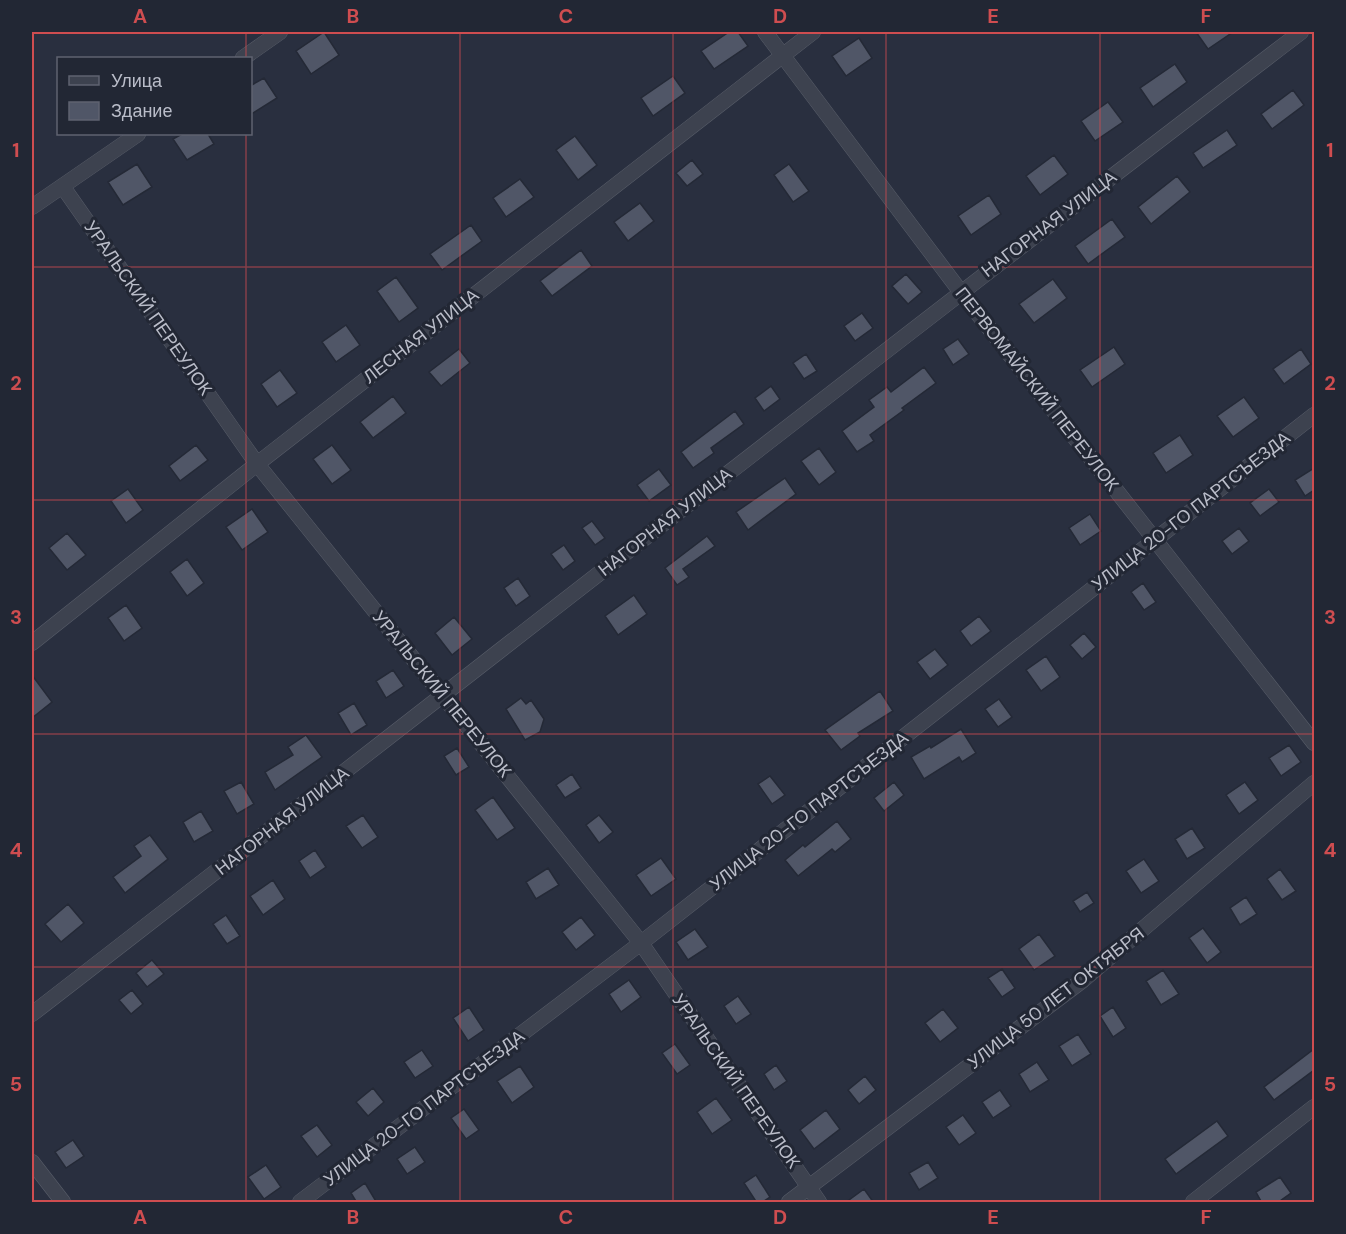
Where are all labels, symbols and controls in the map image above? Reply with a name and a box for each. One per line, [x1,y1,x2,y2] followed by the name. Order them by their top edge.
[133,3,147,29] text: A
[347,3,359,29] text: B
[559,3,573,29] text: C
[773,3,787,29] text: D
[987,3,999,29] text: E
[1200,3,1212,29] text: F
[57,57,252,135] legend
[111,69,163,93] text: Улица
[111,99,172,123] text: Здание
[12,137,20,163] text: 1
[1326,137,1334,163] text: 1
[977,165,1121,283] street label: НАГОРНАЯ УЛИЦА
[78,216,218,401] street label: УРАЛЬСКИЙ ПЕРЕУЛОК
[950,282,1125,496] street label: ПЕРВОМАЙСКИЙ ПЕРЕУЛОК
[358,283,484,389] street label: ЛЕСНАЯ УЛИЦА
[10,370,22,396] text: 2
[1324,370,1336,396] text: 2
[1087,426,1295,596] street label: УЛИЦА 20-ГО ПАРТСЪЕЗДА
[593,462,737,582] street label: НАГОРНАЯ УЛИЦА
[10,604,22,630] text: 3
[1324,604,1336,630] text: 3
[367,606,517,783] street label: УРАЛЬСКИЙ ПЕРЕУЛОК
[705,726,913,896] street label: УЛИЦА 20-ГО ПАРТСЪЕЗДА
[210,761,354,881] street label: НАГОРНАЯ УЛИЦА
[10,837,23,863] text: 4
[1324,837,1337,863] text: 4
[963,921,1149,1075] street label: УЛИЦА 50 ЛЕТ ОКТЯБРЯ
[666,989,806,1174] street label: УРАЛЬСКИЙ ПЕРЕУЛОК
[319,1024,529,1192] street label: УЛИЦА 20-ГО ПАРТСЪЕЗДА
[10,1071,22,1097] text: 5
[1324,1071,1336,1097] text: 5
[133,1204,147,1230] text: A
[347,1204,359,1230] text: B
[559,1204,573,1230] text: C
[773,1204,787,1230] text: D
[987,1204,999,1230] text: E
[1200,1204,1212,1230] text: F

